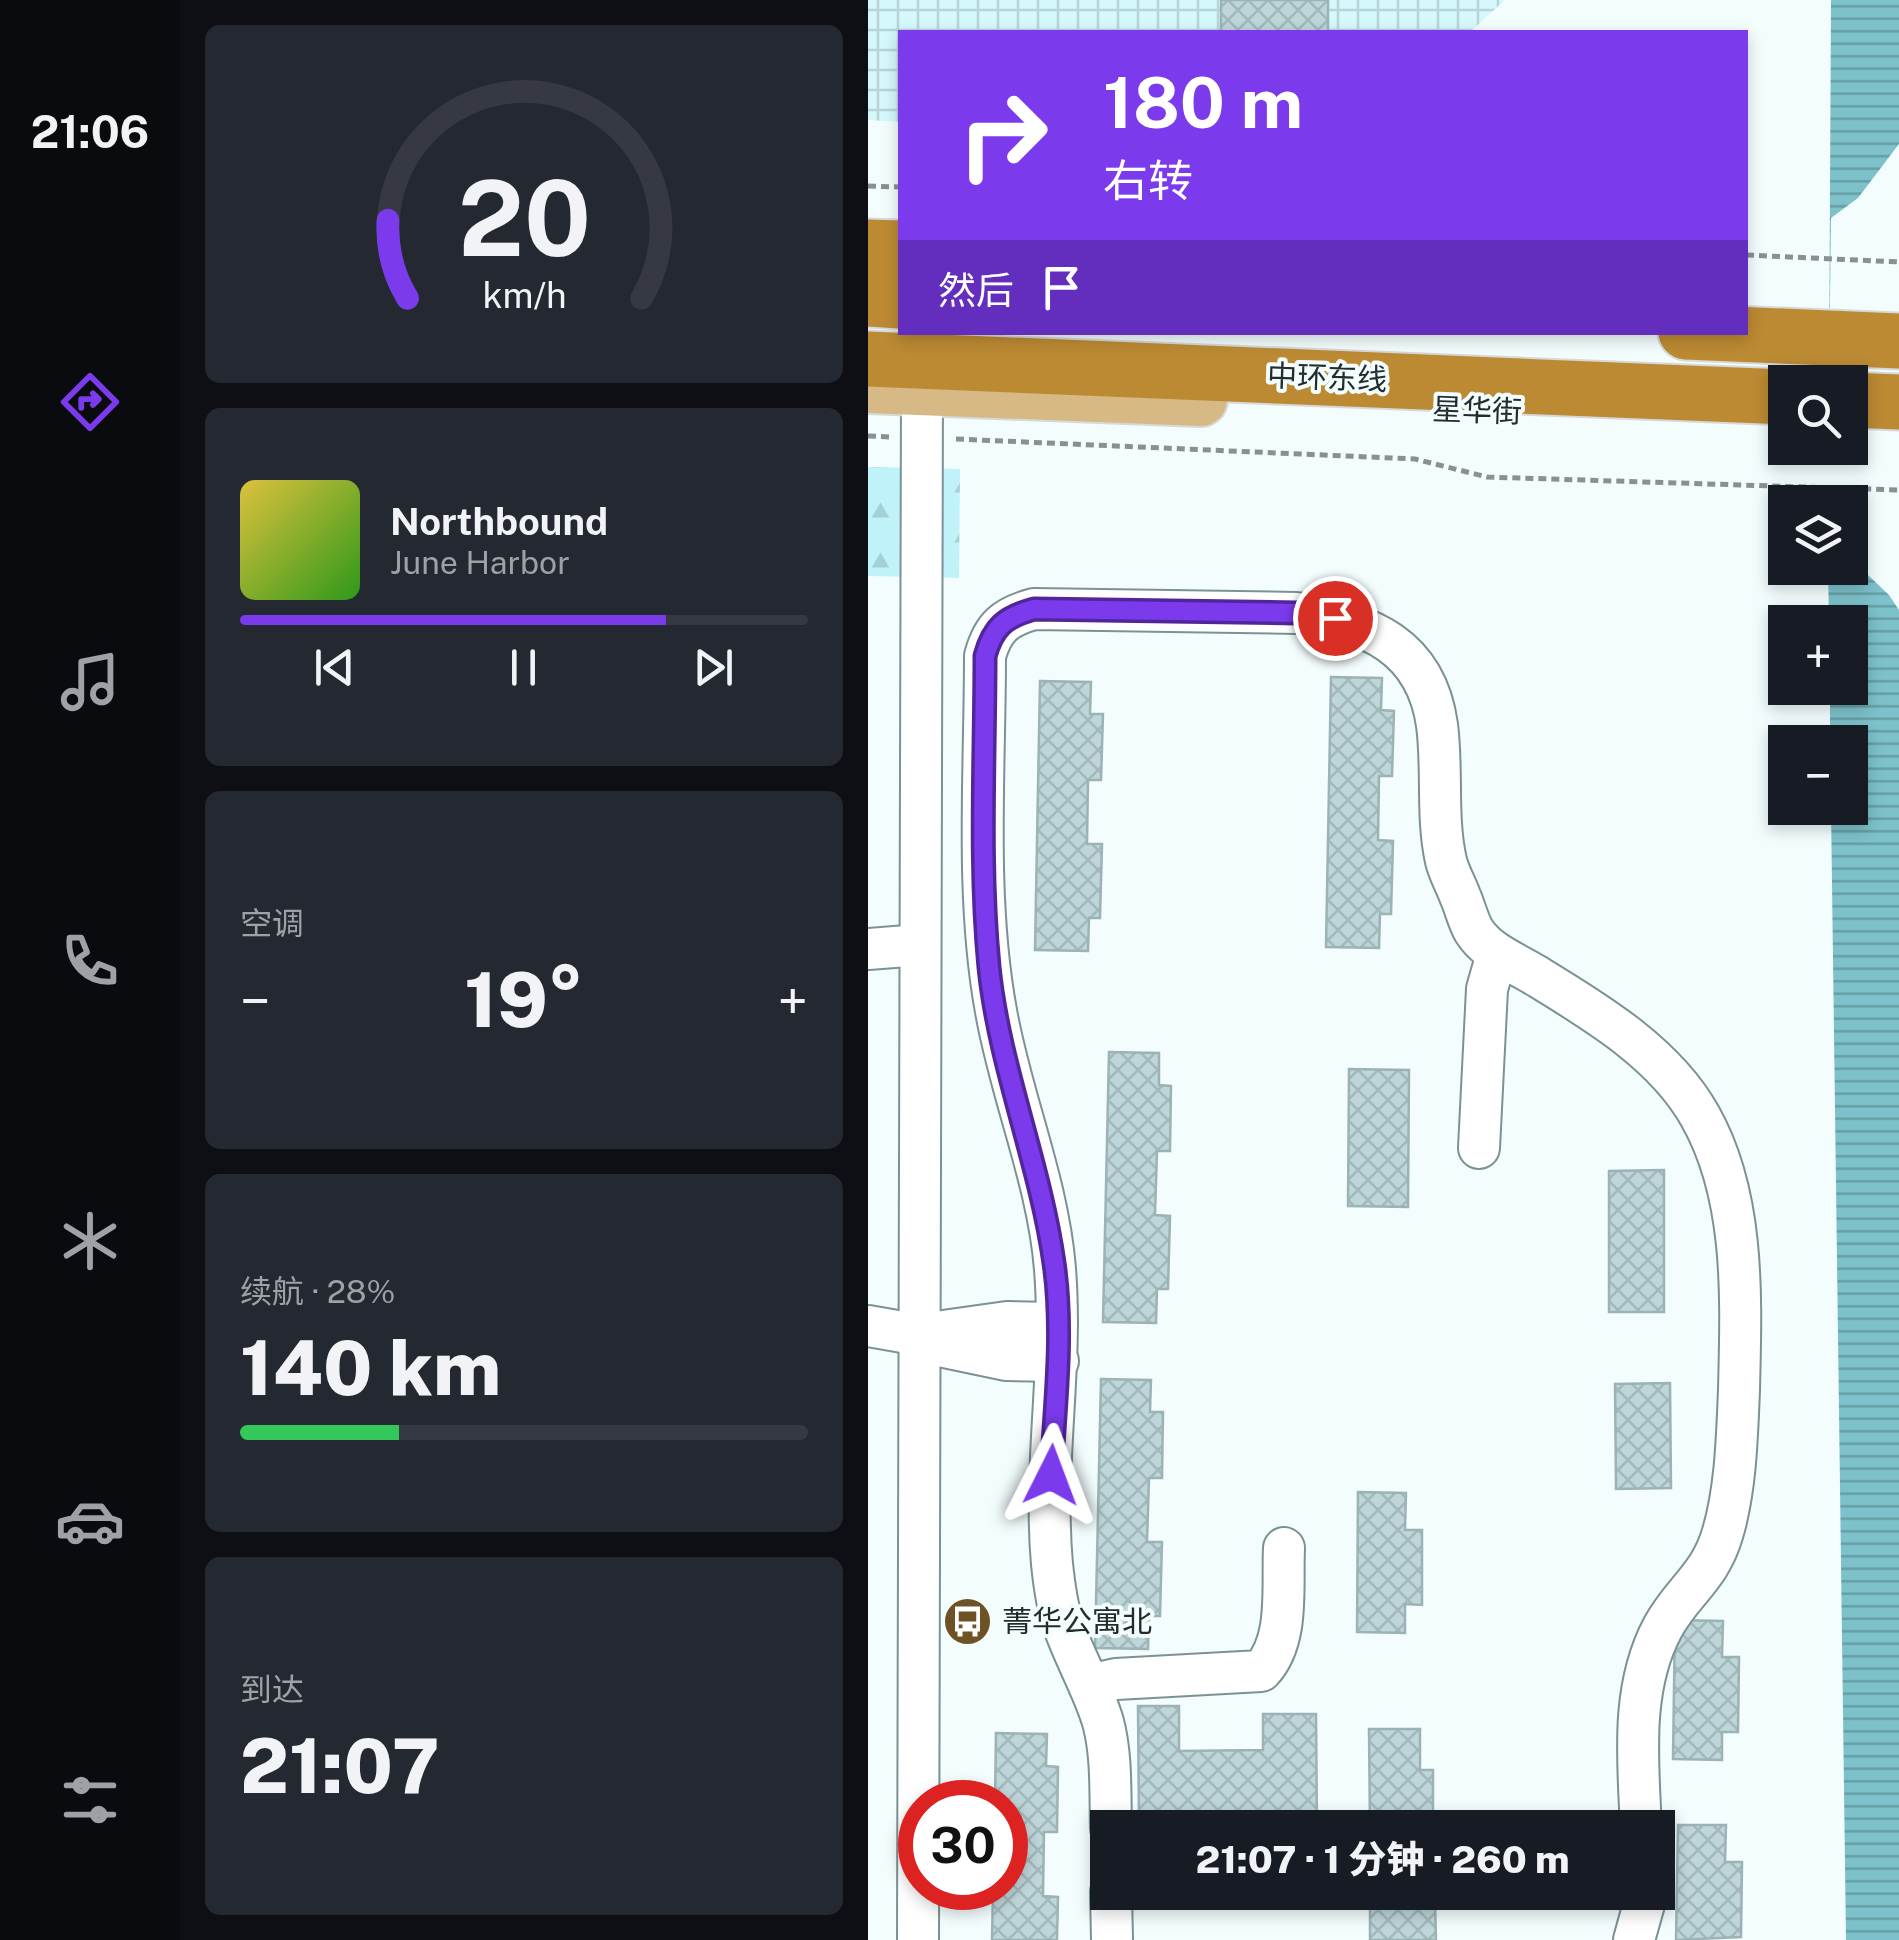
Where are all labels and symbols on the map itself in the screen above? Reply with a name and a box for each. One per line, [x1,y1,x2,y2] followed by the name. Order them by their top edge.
[1266,357,1388,397] street label: 中环东线
[1431,390,1523,430] street label: 星华街
[1293,576,1378,661] pin
[999,1423,1103,1527] position arrow
[941,1596,993,1648] bus stop icon: 菁华公寓北
[1002,1603,1152,1639] place label: 菁华公寓北
[898,1780,1028,1910] speed limit sign: 30

